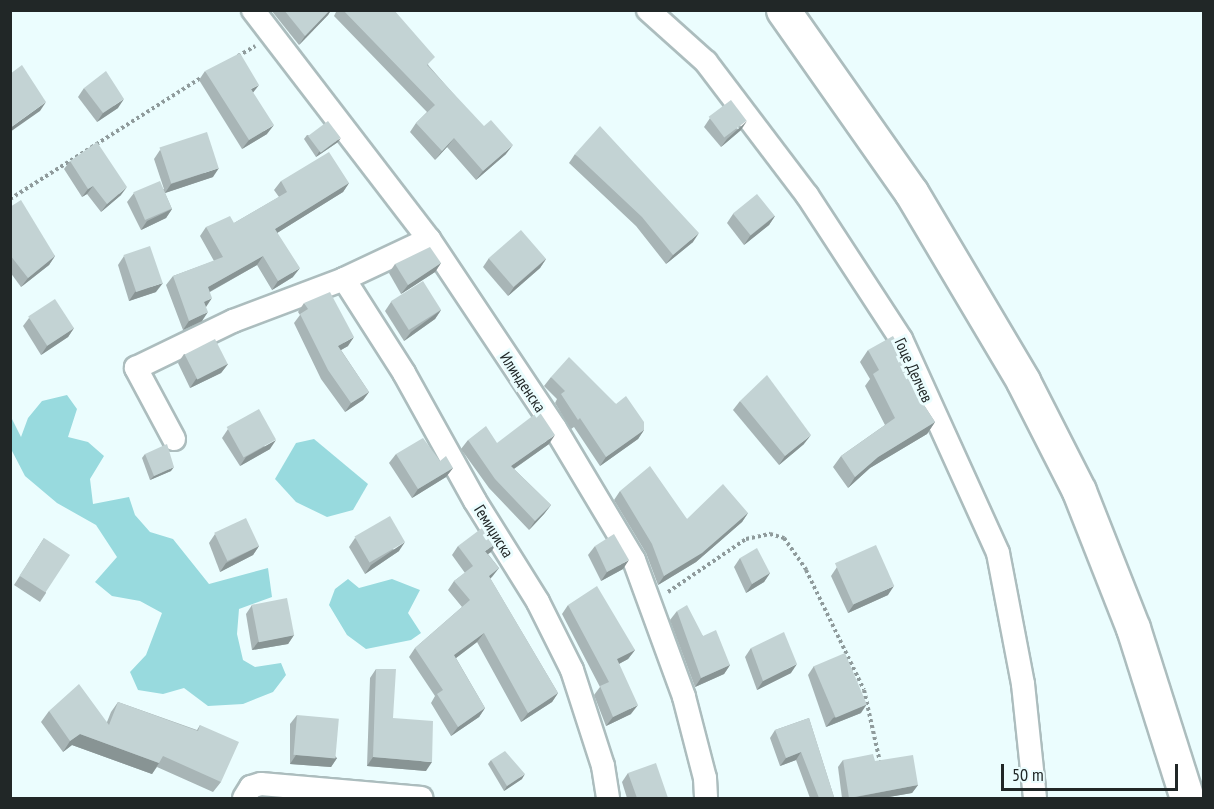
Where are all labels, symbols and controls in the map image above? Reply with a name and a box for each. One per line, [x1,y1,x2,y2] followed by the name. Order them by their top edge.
[891,335,937,405] street label: Гоце Делчев
[496,348,550,416] street label: Илинденска
[470,501,518,561] street label: Гемиџиска
[1004,752,1181,790] scale bar
[1012,763,1044,786] text: 50 m

